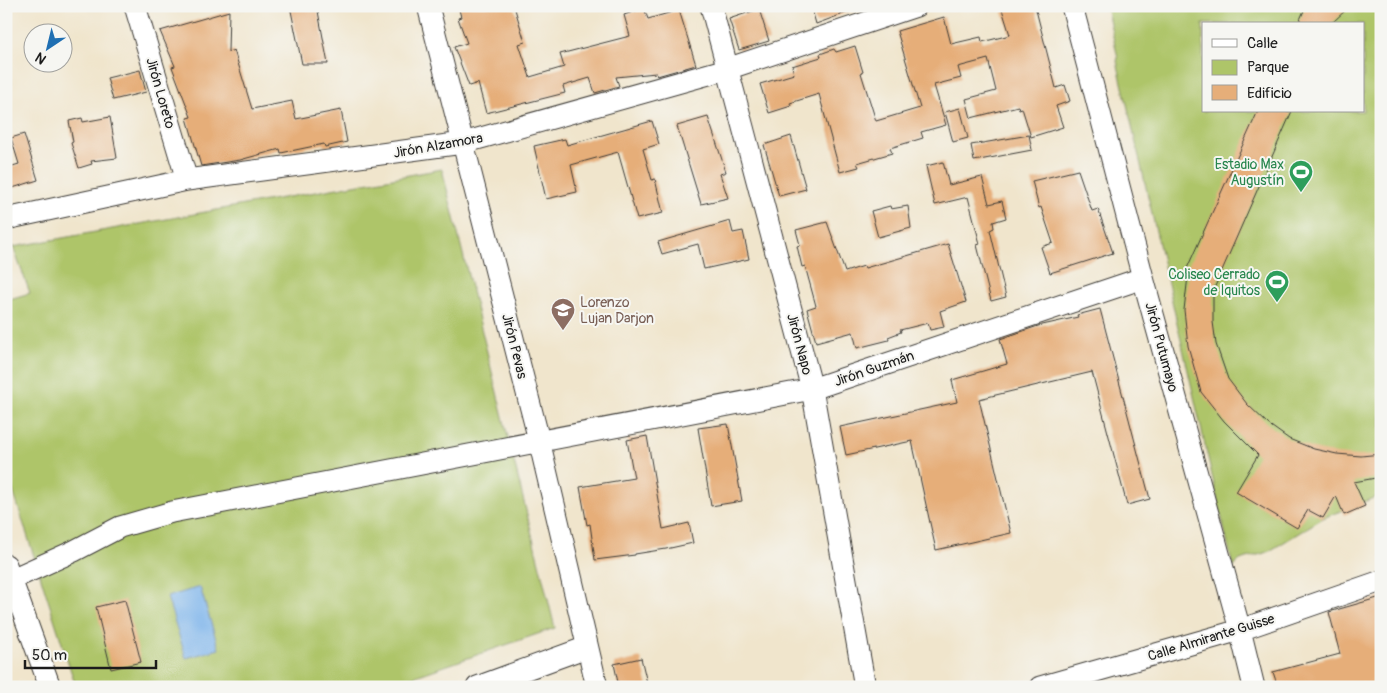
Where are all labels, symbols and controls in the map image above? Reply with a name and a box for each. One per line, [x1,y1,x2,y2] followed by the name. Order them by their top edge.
[22,22,72,72] north arrow
[1202,22,1364,112] legend
[1247,34,1278,53] text: Calle
[32,49,50,68] text: N
[142,56,179,131] street label: Jirón Loreto
[1247,58,1290,77] text: Parque
[1247,84,1292,103] text: Edificio
[392,129,484,162] street label: Jirón Alzamora
[1215,156,1284,189] place label: Estadio Max Augustín
[1288,159,1314,193] sports icon: Estadio Max Augustín
[1168,266,1261,299] place label: Coliseo Cerrado de Iquitos
[1264,269,1290,303] sports icon: Coliseo Cerrado de Iquitos
[580,294,654,327] place label: Lorenzo Lujan Darjon
[550,297,576,331] school or university icon: Lorenzo Lujan Darjon
[1141,300,1182,394] street label: Jirón Putumayo
[498,312,531,381] street label: Jirón Pevas
[783,312,816,377] street label: Jirón Napo
[832,347,916,390] street label: Jirón Guzmán
[1146,610,1277,665] street label: Calle Almirante Guisse
[25,638,156,670] scale bar
[32,646,67,665] text: 50 m

